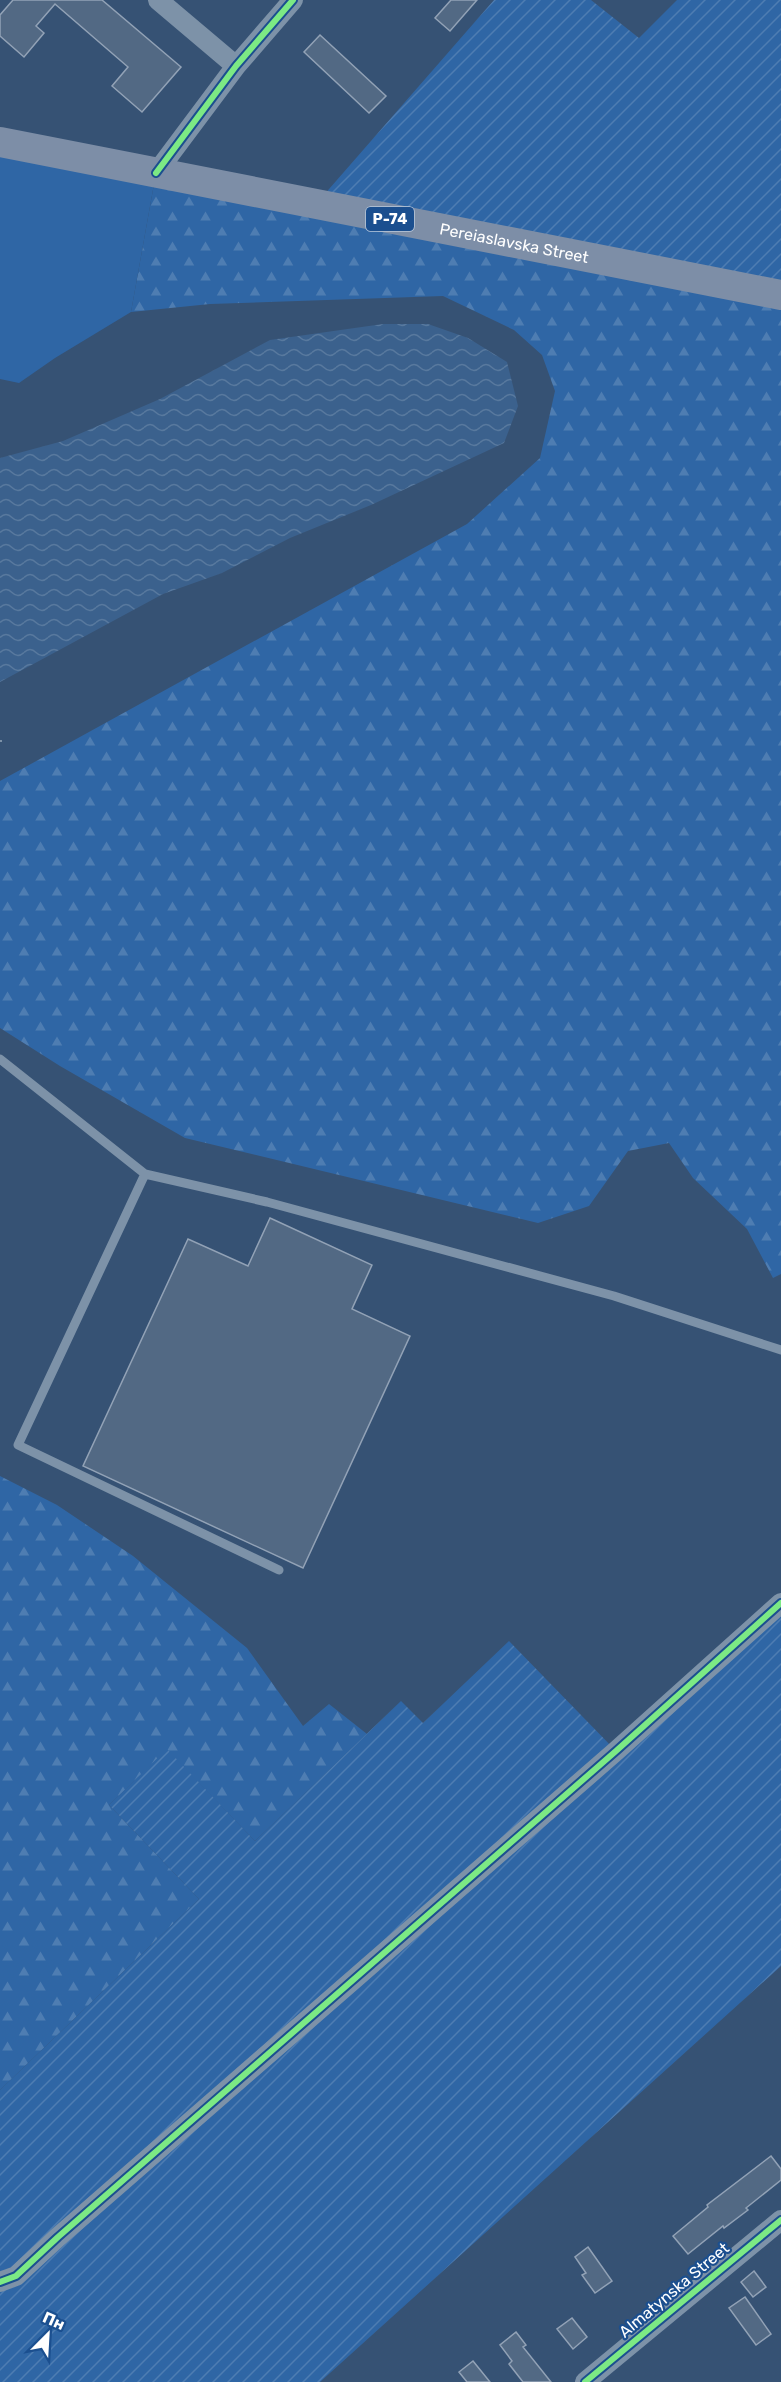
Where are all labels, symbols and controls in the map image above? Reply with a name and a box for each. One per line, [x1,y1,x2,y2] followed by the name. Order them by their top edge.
[366,207,414,231] road number: Р-74
[438,219,590,267] street label: Pereiaslavska Street
[615,2238,733,2342] street label: Almatynska Street
[18,2304,78,2364] north arrow
[40,2308,68,2334] text: Пн

